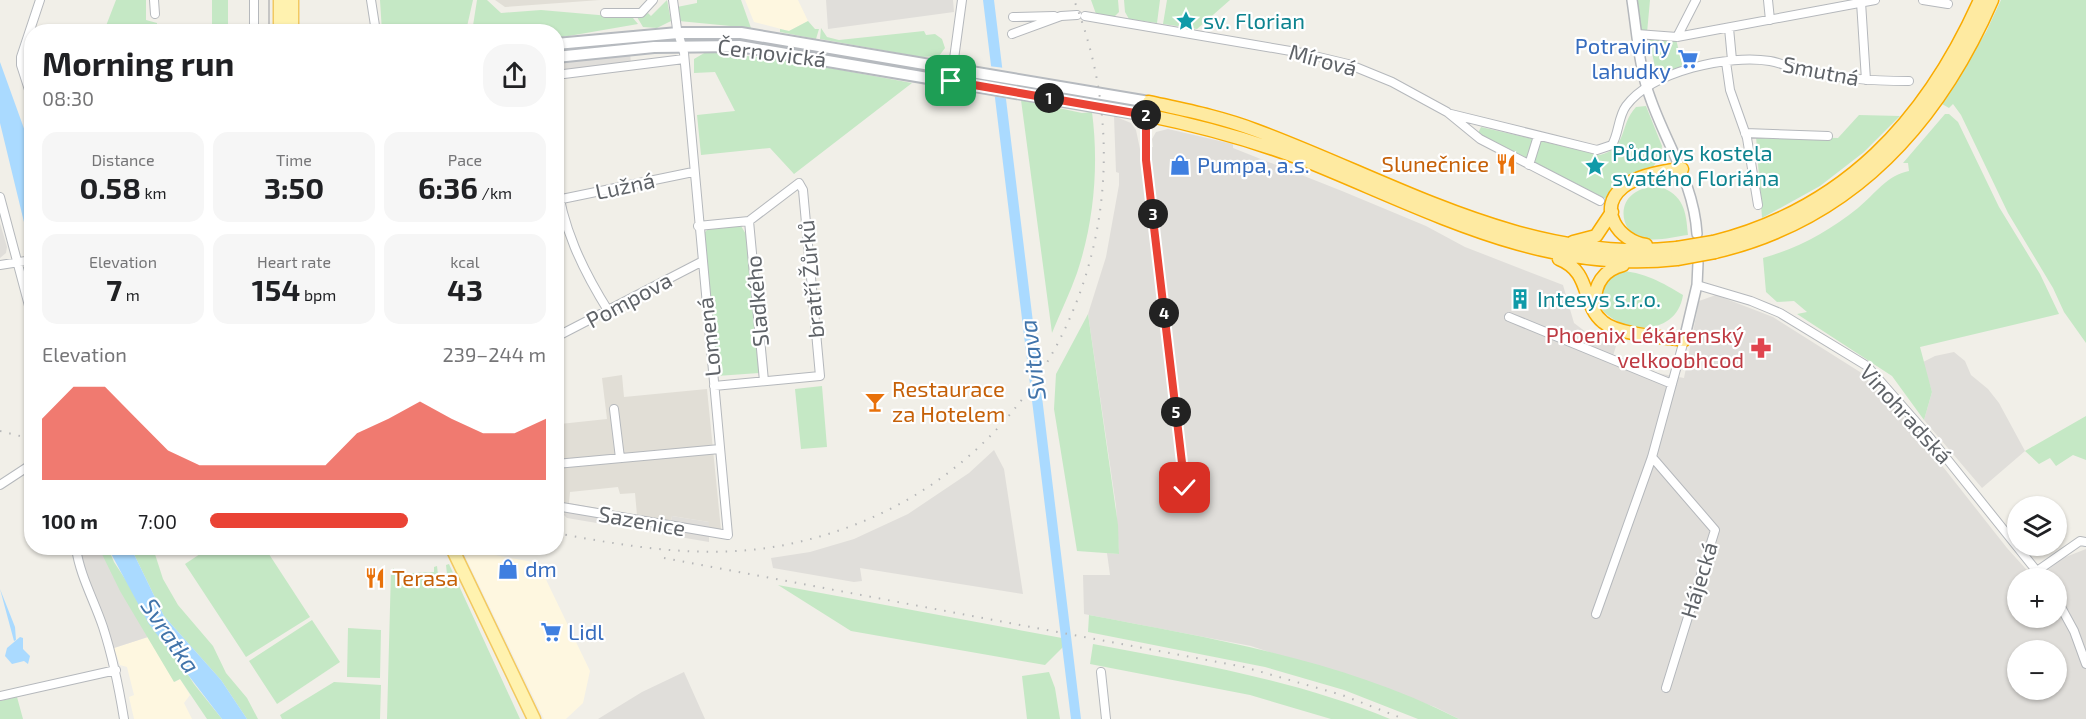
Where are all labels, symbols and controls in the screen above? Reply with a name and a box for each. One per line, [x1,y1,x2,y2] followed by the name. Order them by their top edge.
[1203,7,1305,33] place label: sv. Florian
[1174,9,1198,33] place icon: sv. Florian
[716,32,828,72] street label: Černovická
[1575,32,1671,83] place label: Potraviny lahudky
[1286,38,1360,81] street label: Mírová
[42,43,234,83] text: Morning run
[483,44,546,107] button: share
[1676,47,1700,71] supermarket icon: Potraviny lahudky
[1781,50,1862,90] street label: Smutná
[925,55,976,106] pin
[934,64,967,97] icon: arrive
[1034,83,1064,113] pin: 1
[42,86,94,110] text: 08:30
[1046,88,1052,107] text: 1
[1131,100,1161,130] pin: 2
[1141,105,1151,124] text: 2
[1612,139,1779,190] place label: Půdorys kostela svatého Floriána
[91,150,155,169] text: Distance
[276,150,312,169] text: Time
[448,150,482,169] text: Pace
[1382,150,1489,176] place label: Slunečnice
[1197,151,1310,177] place label: Pumpa, a.s.
[1494,152,1518,176] restaurant icon: Slunečnice
[1168,153,1192,177] shop icon: Pumpa, a.s.
[1583,154,1607,178] place icon: Půdorys kostela svatého Floriána
[593,166,657,204] street label: Lužná
[79,169,141,205] text: 0.58
[264,169,324,205] text: 3:50
[418,169,478,205] text: 6:36
[141,183,167,202] text: km
[478,183,512,202] text: /km
[1138,199,1168,229] pin: 3
[1148,204,1158,223] text: 3
[792,219,828,339] street label: bratří Žůrků
[89,252,157,271] text: Elevation
[257,252,331,271] text: Heart rate
[450,252,480,271] text: kcal
[739,254,773,348] street label: Sladkého
[581,266,676,333] street label: Pompova
[106,271,122,307] text: 7
[252,271,300,307] text: 154
[447,271,483,307] text: 43
[122,285,140,304] text: m
[300,285,336,304] text: bpm
[1537,285,1661,311] place label: Intesys s.r.o.
[1508,287,1532,311] building icon: Intesys s.r.o.
[691,296,725,378] street label: Lomená
[1149,298,1179,328] pin: 4
[1159,303,1169,322] text: 4
[1012,318,1051,402] water label: Svitava
[1546,321,1744,372] place label: Phoenix Lékárenský velkoobhcod
[1749,336,1773,360] pharmacy icon: Phoenix Lékárenský velkoobhcod
[42,342,127,366] text: Elevation
[443,342,546,366] text: 239–244 m
[1855,358,1958,468] street label: Vinohradská
[892,375,1005,426] place label: Restaurace za Hotelem
[863,390,887,414] bar icon: Restaurace za Hotelem
[1161,397,1191,427] pin: 5
[1172,402,1180,421] text: 5
[1159,462,1210,513] pin
[1168,471,1201,504] icon: check
[2007,496,2067,700] map controls
[2007,496,2067,556] button: layers
[597,500,688,540] street label: Sazenice
[42,509,98,533] text: 100 m
[138,509,177,533] text: 7:00
[1674,539,1723,621] street label: Hájecká
[525,555,557,581] place label: dm
[496,557,520,581] shop icon: dm
[392,564,458,590] place label: Terasa
[363,566,387,590] restaurant icon: Terasa
[2007,568,2067,628] button: +
[136,592,207,678] water label: Svratka
[568,618,604,644] place label: Lidl
[539,620,563,644] supermarket icon: Lidl
[2007,640,2067,700] button: −

